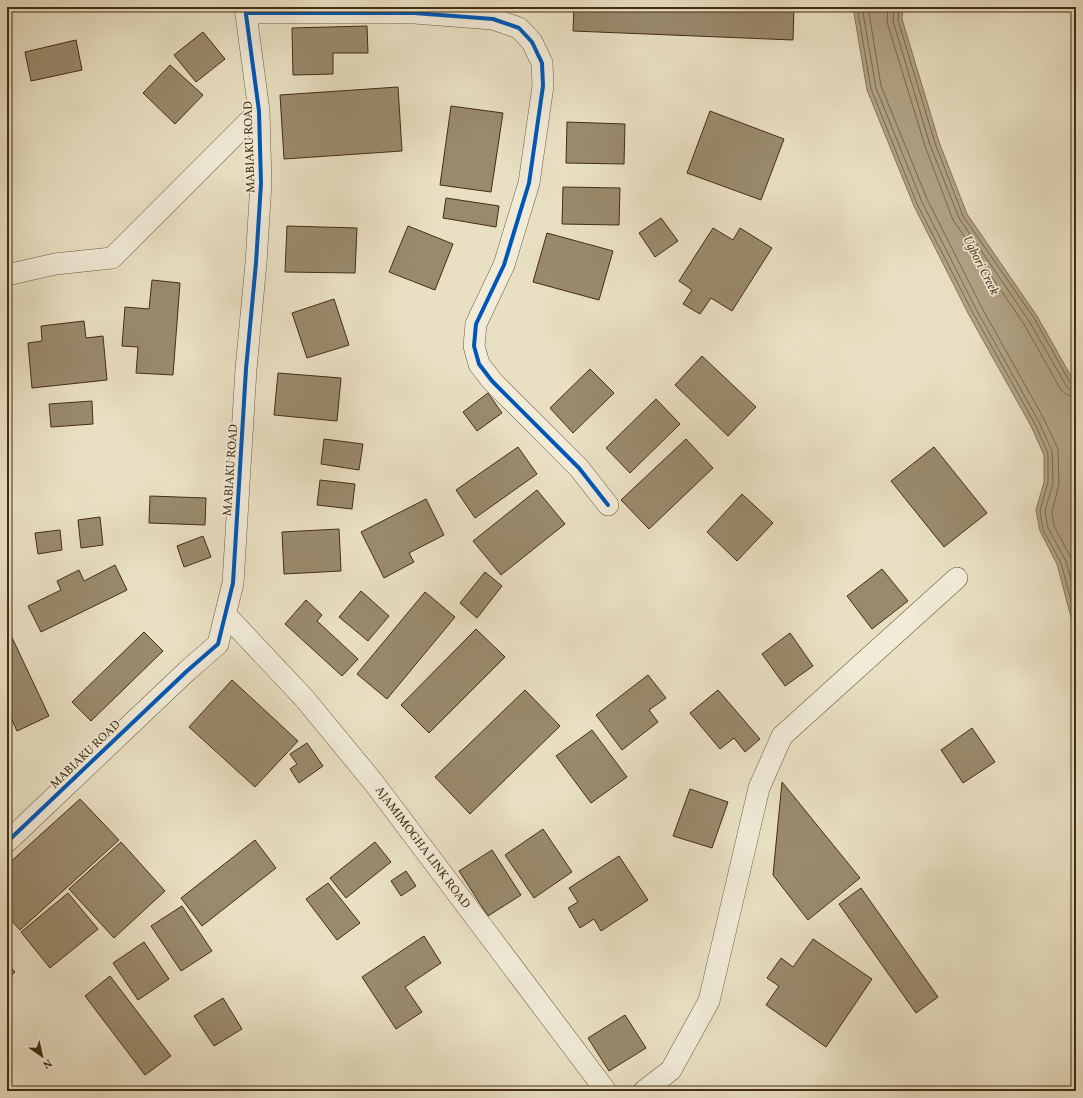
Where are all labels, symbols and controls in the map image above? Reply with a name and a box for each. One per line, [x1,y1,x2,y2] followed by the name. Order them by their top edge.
[240,100,260,193] street label: MABIAKU ROAD
[958,233,1003,299] water label: Ugbori Creek
[220,423,242,517] street label: MABIAKU ROAD
[47,717,125,792] street label: MABIAKU ROAD
[371,783,474,912] street label: AJAMIMOGHA LINK ROAD
[22,1036,62,1076] north arrow
[39,1055,54,1072] text: N

